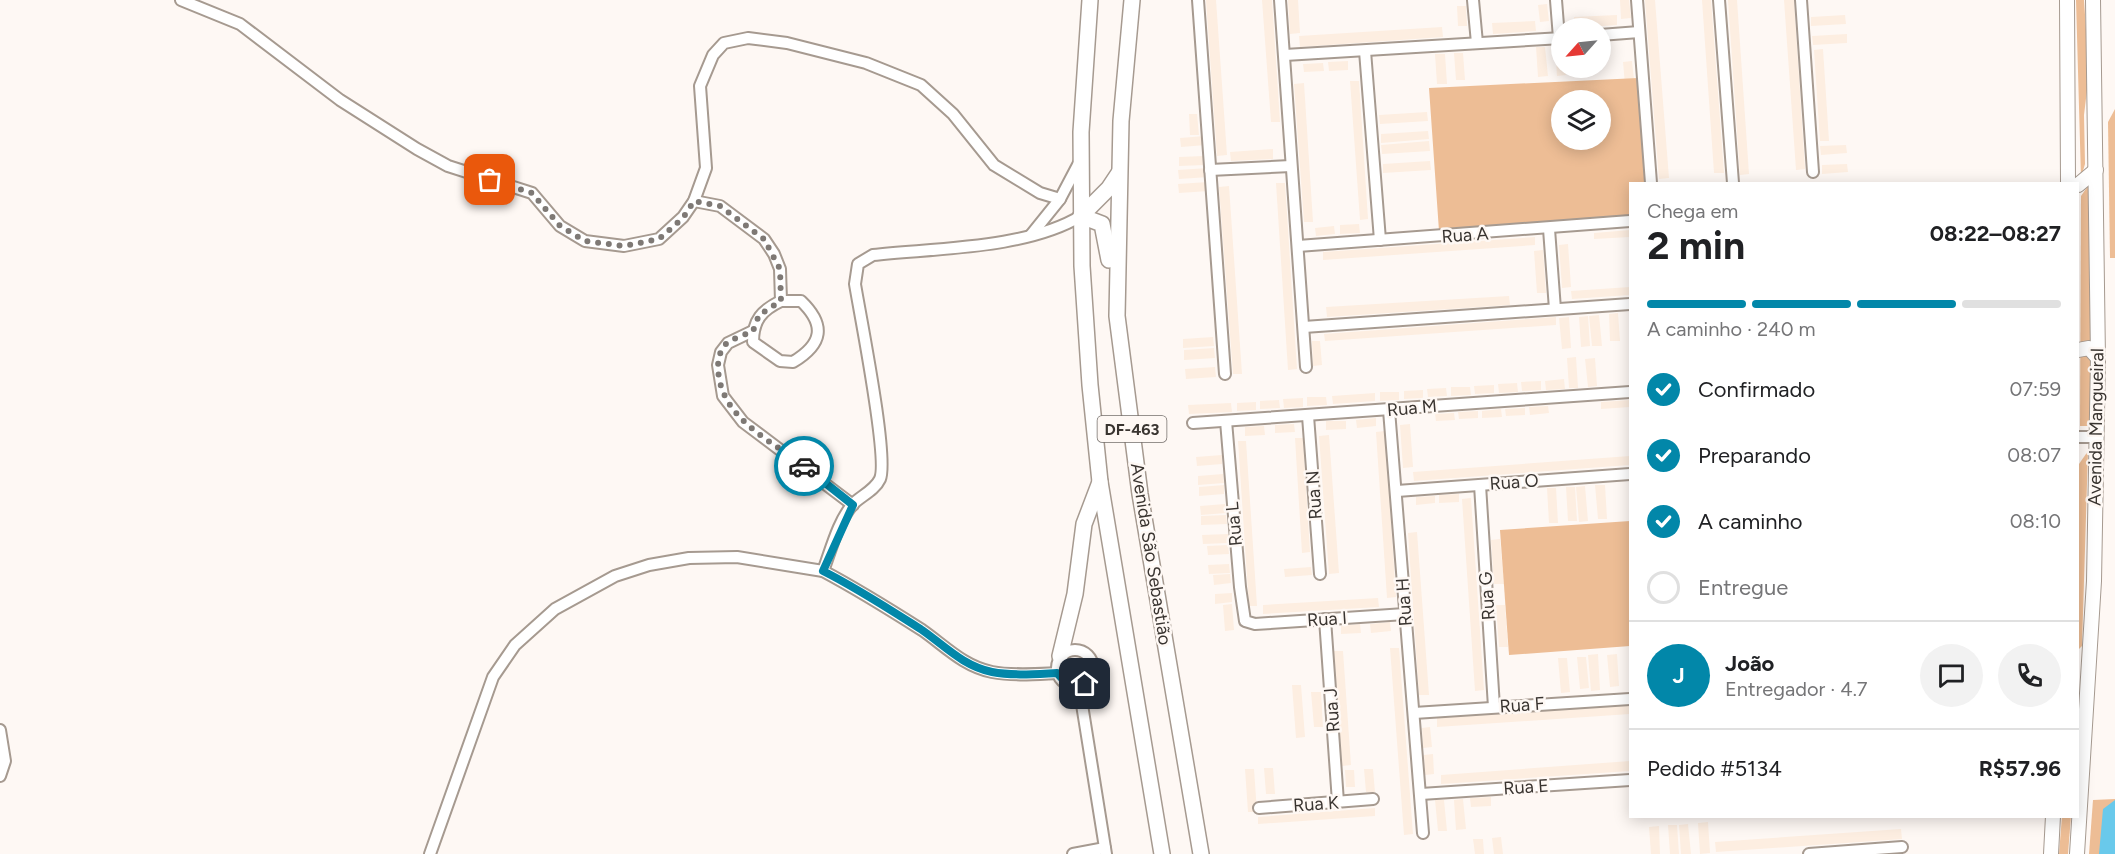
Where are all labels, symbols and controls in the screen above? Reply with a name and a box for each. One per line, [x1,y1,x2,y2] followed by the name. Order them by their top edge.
[1551,18,1611,78] north arrow
[1551,18,1611,150] map controls
[1551,90,1611,150] button: layers
[464,154,515,205] pin
[473,163,506,196] icon: bag
[1647,199,1738,223] text: Chega em
[1930,220,2061,247] text: 08:22–08:27
[1441,222,1489,248] street label: Rua A
[1647,222,1745,269] text: 2 min
[1647,317,1815,341] text: A caminho · 240 m
[2084,348,2108,506] street label: Avenida Mangueiral
[1647,373,1680,406] icon: check
[1698,376,1815,403] text: Confirmado
[2010,377,2061,401] text: 07:59
[1386,395,1438,421] street label: Rua M
[1098,416,1166,442] road number: DF-463
[774,436,834,496] courier
[1647,439,1680,472] icon: check
[1698,442,1811,469] text: Preparando
[2007,443,2061,467] text: 08:07
[788,450,821,483] icon: car
[1126,461,1176,647] street label: Avenida São Sebastião
[1489,469,1539,495] street label: Rua O
[1301,470,1327,520] street label: Rua N
[1221,500,1247,547] street label: Rua L
[1647,505,1680,538] icon: check
[1698,508,1803,535] text: A caminho
[2010,509,2061,533] text: 08:10
[1474,571,1500,621] street label: Rua G
[1698,574,1788,601] text: Entregue
[1391,577,1417,627] street label: Rua H
[1306,607,1348,631] street label: Rua I
[1920,644,1983,707] button: chat
[1998,644,2061,707] button: phone
[1725,650,1774,677] text: João
[1059,658,1110,709] pin
[1672,662,1685,689] text: J
[1068,667,1101,700] icon: home
[1725,677,1868,701] text: Entregador · 4.7
[1319,687,1345,733] street label: Rua J
[1499,692,1545,718] street label: Rua F
[1647,755,1782,782] text: Pedido #5134
[1979,755,2061,782] text: R$57.96
[1502,774,1550,800] street label: Rua E
[1292,791,1340,817] street label: Rua K

